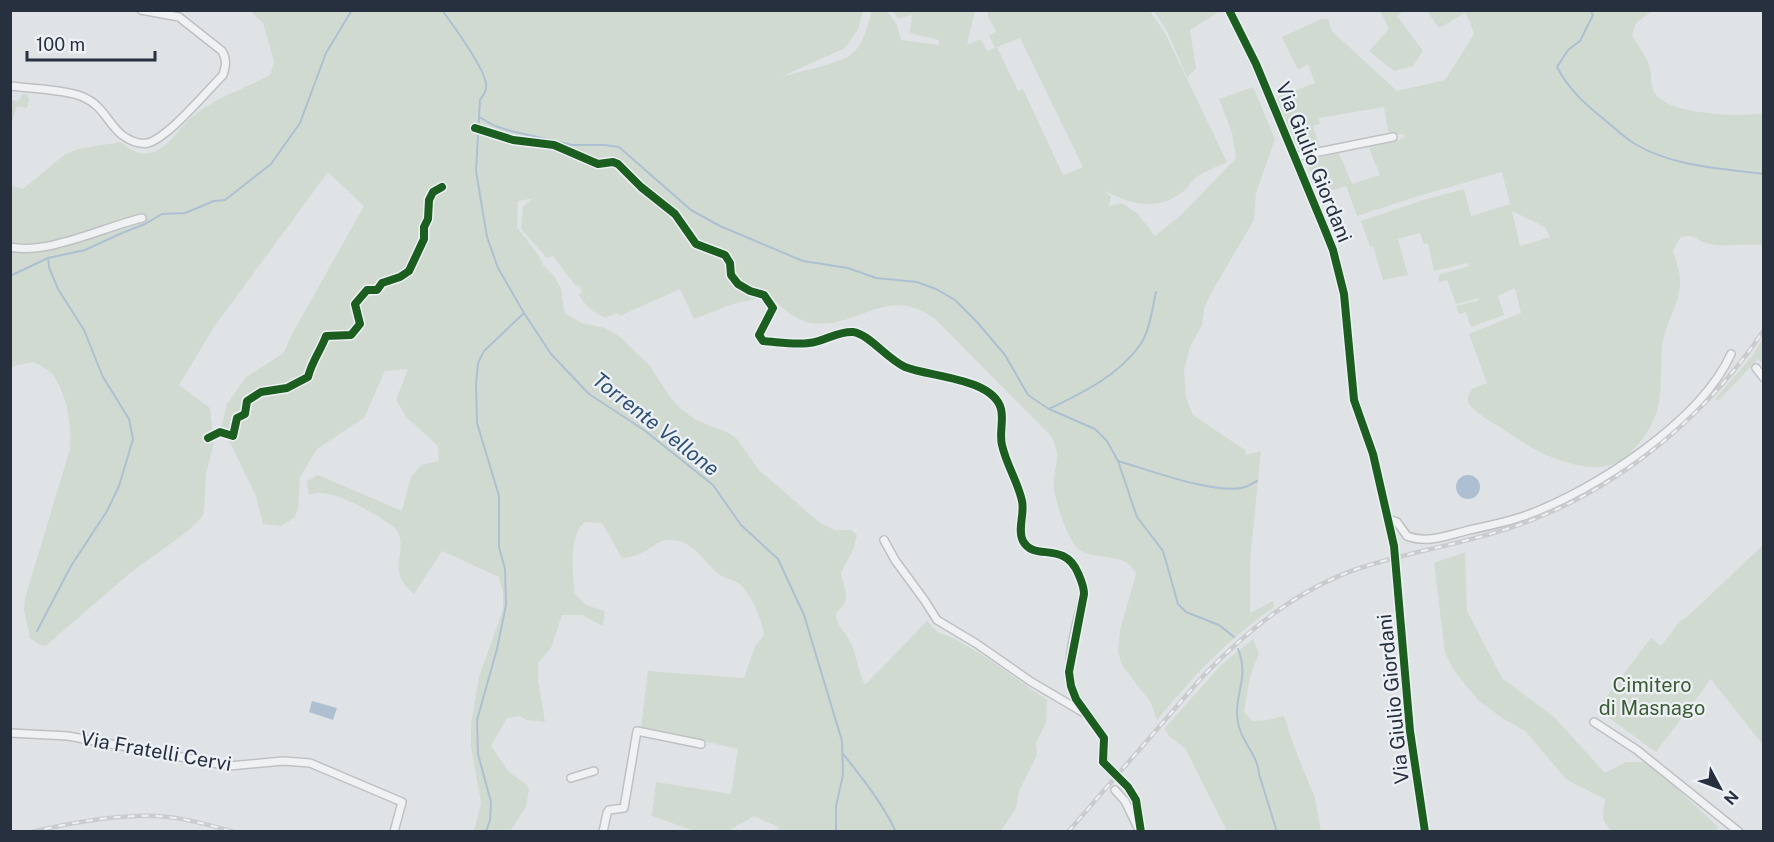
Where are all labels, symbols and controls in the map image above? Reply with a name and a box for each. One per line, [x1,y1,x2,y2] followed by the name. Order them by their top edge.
[27,24,154,62] scale bar
[36,34,85,55] text: 100 m
[1271,78,1357,246] street label: Via Giulio Giordani
[588,367,724,481] water label: Torrente Vellone
[1372,613,1414,785] street label: Via Giulio Giordani
[1599,673,1705,720] park label: Cimitero di Masnago
[79,726,233,776] street label: Via Fratelli Cervi
[1690,758,1750,818] north arrow
[1720,787,1742,808] text: N

